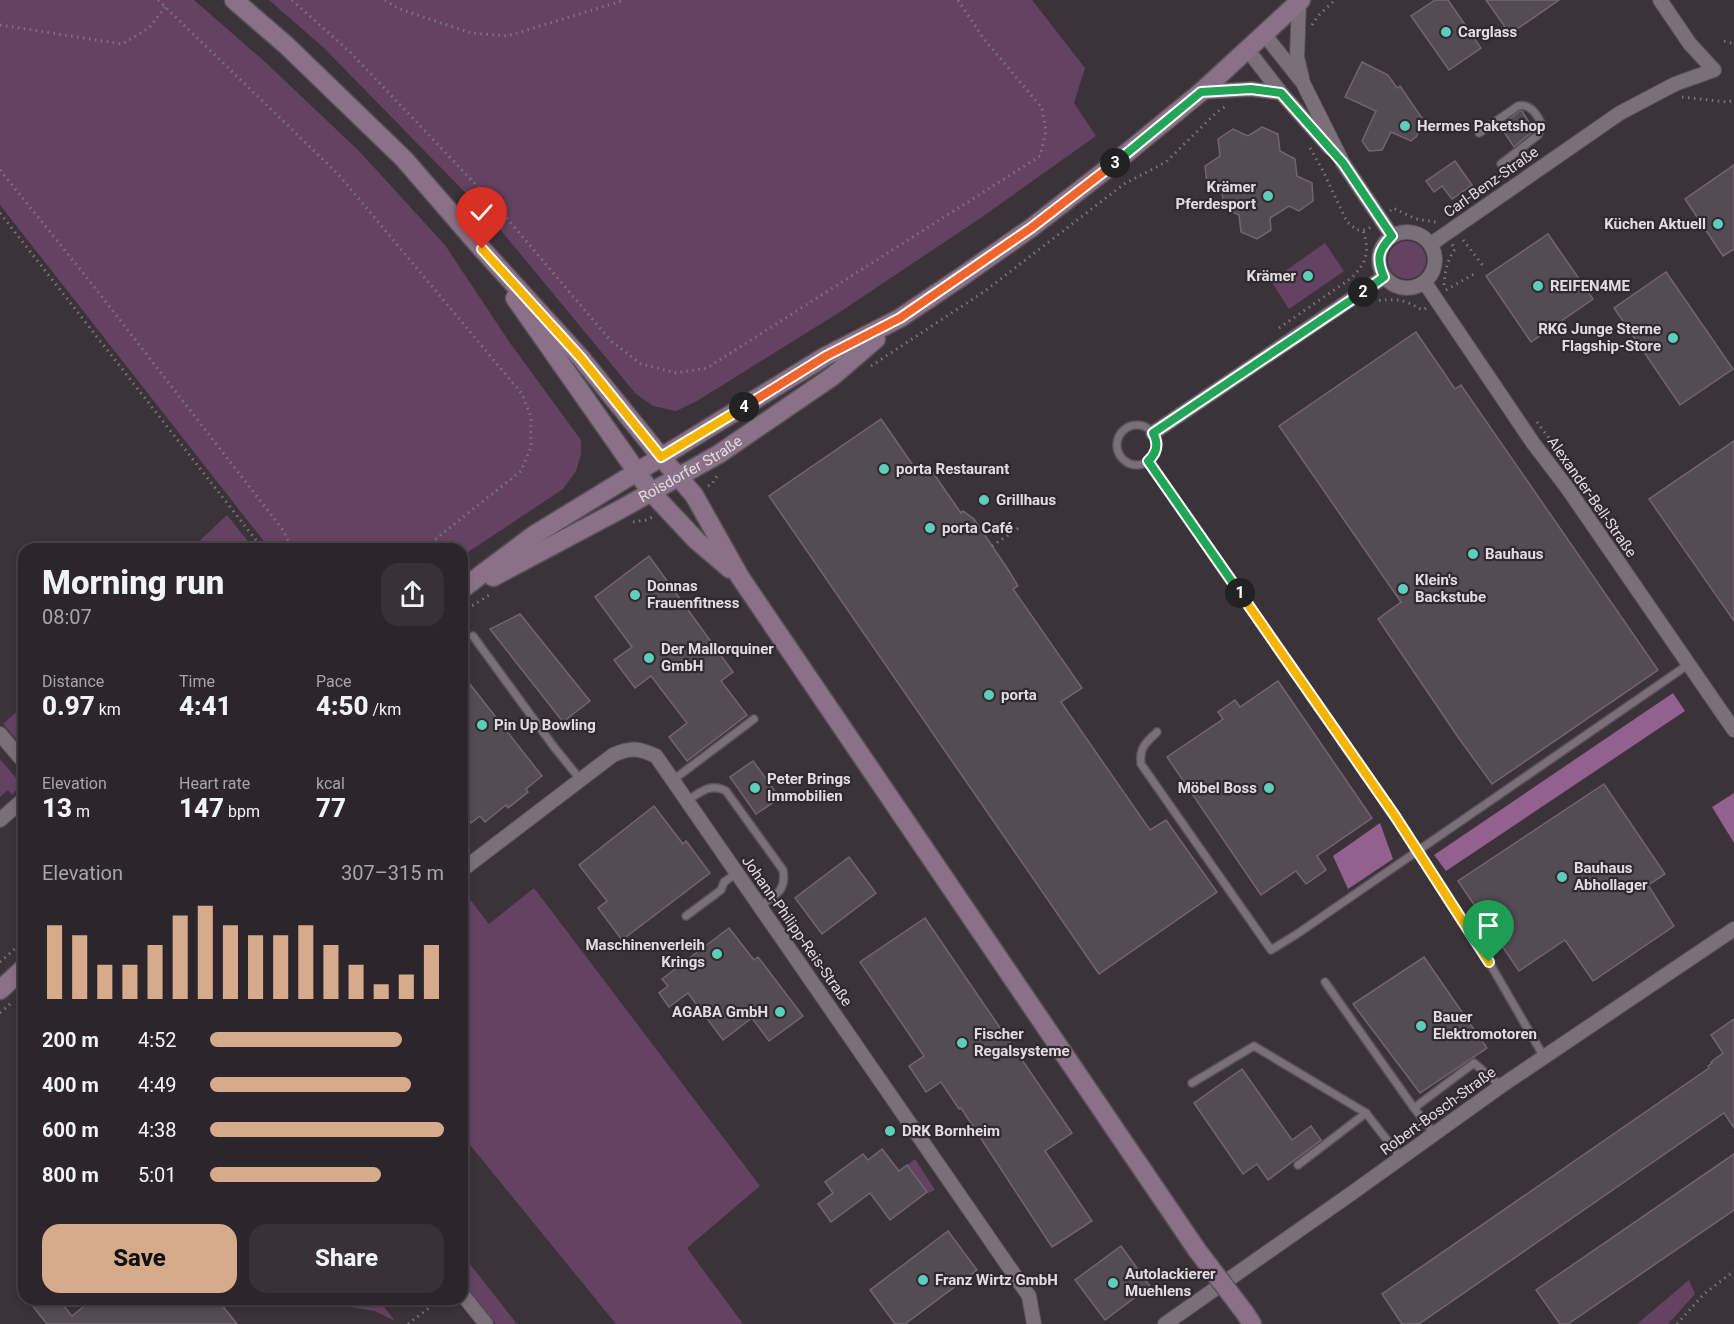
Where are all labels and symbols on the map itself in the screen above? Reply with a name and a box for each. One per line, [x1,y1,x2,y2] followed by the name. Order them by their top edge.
[1458,23,1517,41] place label: Carglass
[1439,25,1453,39] marker: Carglass
[1417,117,1545,135] place label: Hermes Paketshop
[1398,119,1412,133] marker: Hermes Paketshop
[1440,143,1542,221] street label: Carl-Benz-Straße
[1100,148,1130,178] pin: 3
[1176,178,1257,213] place label: Krämer Pferdesport
[456,187,507,249] pin
[1261,189,1275,203] marker: Krämer Pferdesport
[1604,215,1706,233] place label: Küchen Aktuell
[1711,217,1725,231] marker: Küchen Aktuell
[1247,267,1297,285] place label: Krämer
[1301,269,1315,283] marker: Krämer
[1348,277,1378,307] pin: 2
[1550,277,1630,295] place label: REIFEN4ME
[1531,279,1545,293] marker: REIFEN4ME
[1538,320,1661,355] place label: RKG Junge Sterne Flagship-Store
[1666,331,1680,345] marker: RKG Junge Sterne Flagship-Store
[729,392,759,422] pin: 4
[635,432,746,506] street label: Roisdorfer Straße
[1544,433,1640,561] street label: Alexander-Bell-Straße
[896,460,1009,478] place label: porta Restaurant
[877,462,891,476] marker: porta Restaurant
[996,491,1056,509] place label: Grillhaus
[977,493,991,507] marker: Grillhaus
[942,519,1013,537] place label: porta Café
[923,521,937,535] marker: porta Café
[1485,545,1544,563] place label: Bauhaus
[1466,547,1480,561] marker: Bauhaus
[1415,571,1486,606] place label: Klein's Backstube
[647,577,740,612] place label: Donnas Frauenfitness
[1225,578,1255,608] pin: 1
[1396,582,1410,596] marker: Klein's Backstube
[628,588,642,602] marker: Donnas Frauenfitness
[661,640,774,675] place label: Der Mallorquiner GmbH
[642,651,656,665] marker: Der Mallorquiner GmbH
[1001,686,1037,704] place label: porta
[982,688,996,702] marker: porta
[494,716,596,734] place label: Pin Up Bowling
[475,718,489,732] marker: Pin Up Bowling
[767,770,851,805] place label: Peter Brings Immobilien
[1178,779,1257,797] place label: Möbel Boss
[748,781,762,795] marker: Peter Brings Immobilien
[1262,781,1276,795] marker: Möbel Boss
[738,852,856,1010] street label: Johann-Philipp-Reis-Straße
[1574,859,1648,894] place label: Bauhaus Abhollager
[1555,870,1569,884] marker: Bauhaus Abhollager
[1463,900,1514,962] pin
[585,936,705,971] place label: Maschinenverleih Krings
[710,947,724,961] marker: Maschinenverleih Krings
[672,1003,768,1021] place label: AGABA GmbH
[773,1005,787,1019] marker: AGABA GmbH
[1433,1008,1537,1043] place label: Bauer Elektromotoren
[1414,1019,1428,1033] marker: Bauer Elektromotoren
[974,1025,1070,1060] place label: Fischer Regalsysteme
[955,1036,969,1050] marker: Fischer Regalsysteme
[1377,1063,1499,1159] street label: Robert-Bosch-Straße
[902,1122,1000,1140] place label: DRK Bornheim
[883,1124,897,1138] marker: DRK Bornheim
[1125,1265,1216,1300] place label: Autolackierer Muehlens
[935,1271,1058,1289] place label: Franz Wirtz GmbH
[916,1273,930,1287] marker: Franz Wirtz GmbH
[1106,1276,1120,1290] marker: Autolackierer Muehlens

